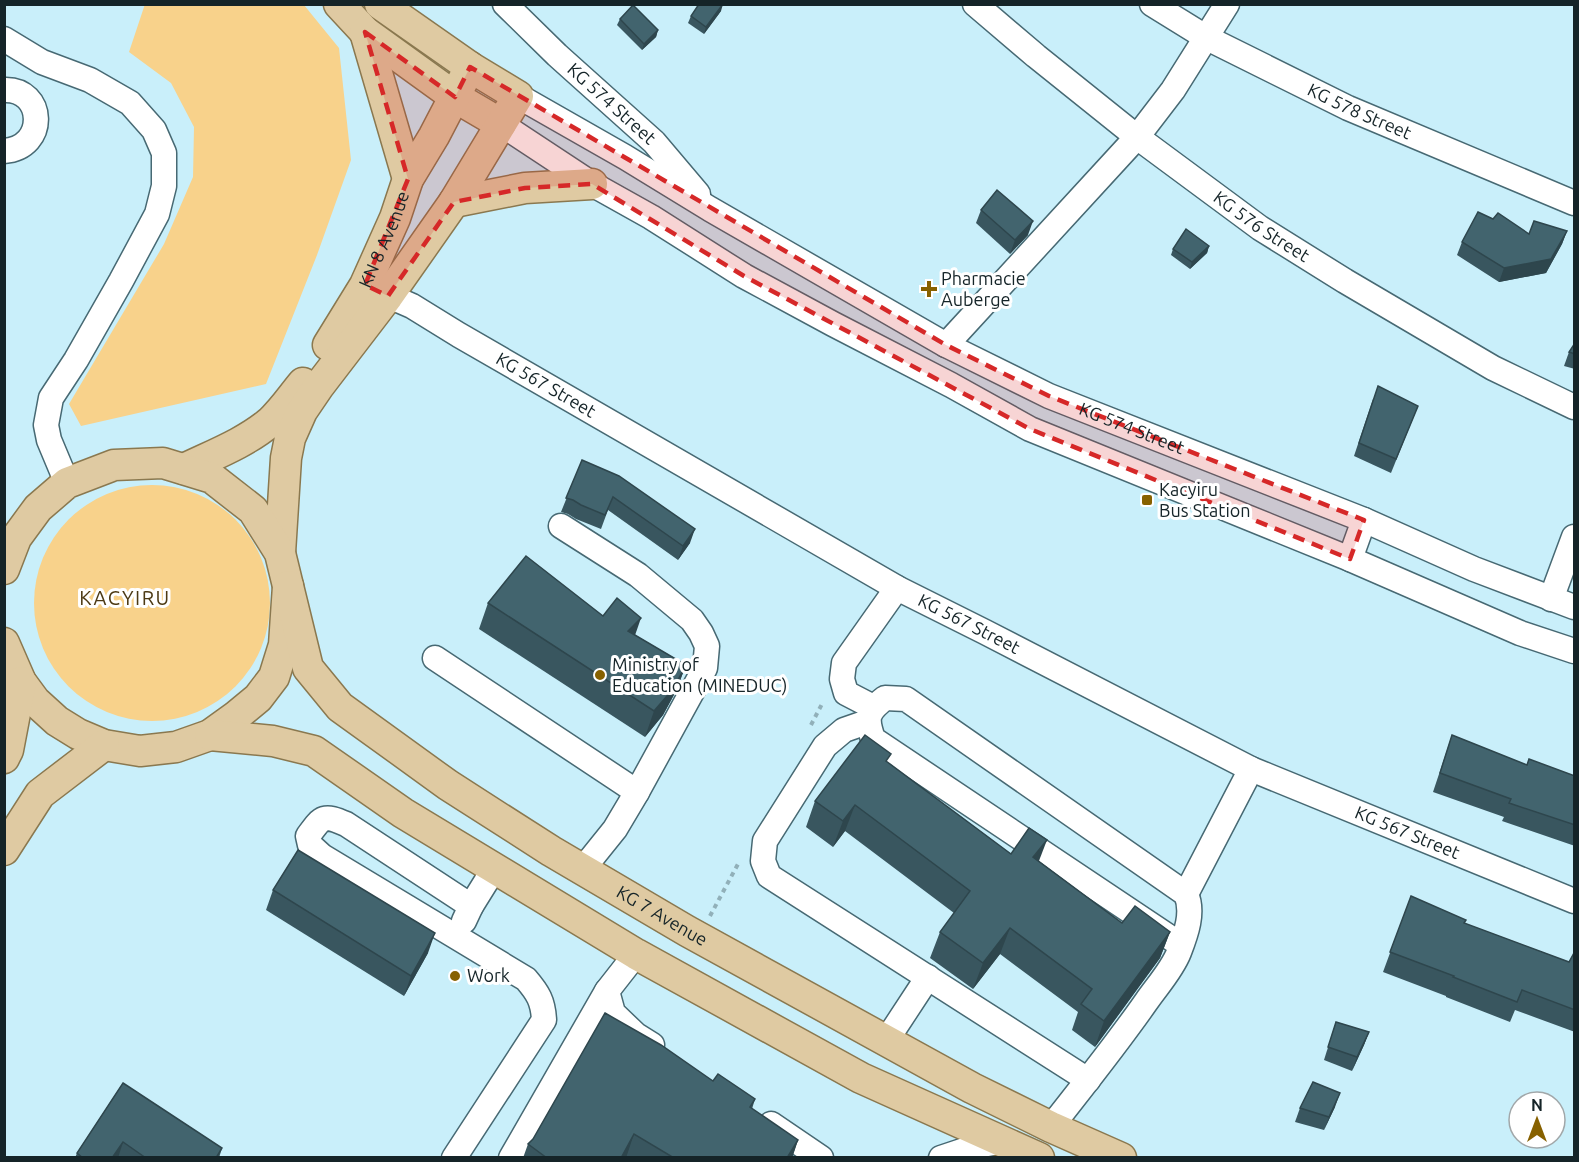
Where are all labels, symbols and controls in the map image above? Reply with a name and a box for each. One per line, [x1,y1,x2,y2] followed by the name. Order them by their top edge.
[564,58,660,148] street label: KG 574 Street
[1305,79,1415,143] street label: KG 578 Street
[1210,186,1313,265] street label: KG 576 Street
[354,188,412,290] street label: KN 8 Avenue
[941,268,1026,309] place label: Pharmacie Auberge
[922,282,936,296] marker: Pharmacie Auberge
[493,348,600,421] street label: KG 567 Street
[1077,398,1188,457] street label: KG 574 Street
[1159,479,1251,520] place label: Kacyiru Bus Station
[1140,493,1154,507] marker: Kacyiru Bus Station
[79,586,171,609] district label: KACYIRU
[915,589,1024,657] street label: KG 567 Street
[612,654,787,696] place label: Ministry of Education (MINEDUC)
[593,668,607,682] marker: Ministry of Education (MINEDUC)
[1352,802,1463,862] street label: KG 567 Street
[614,881,711,949] street label: KG 7 Avenue
[467,965,510,985] place label: Work
[448,969,462,983] marker: Work
[1507,1090,1567,1150] north arrow
[1531,1096,1543,1114] text: N

